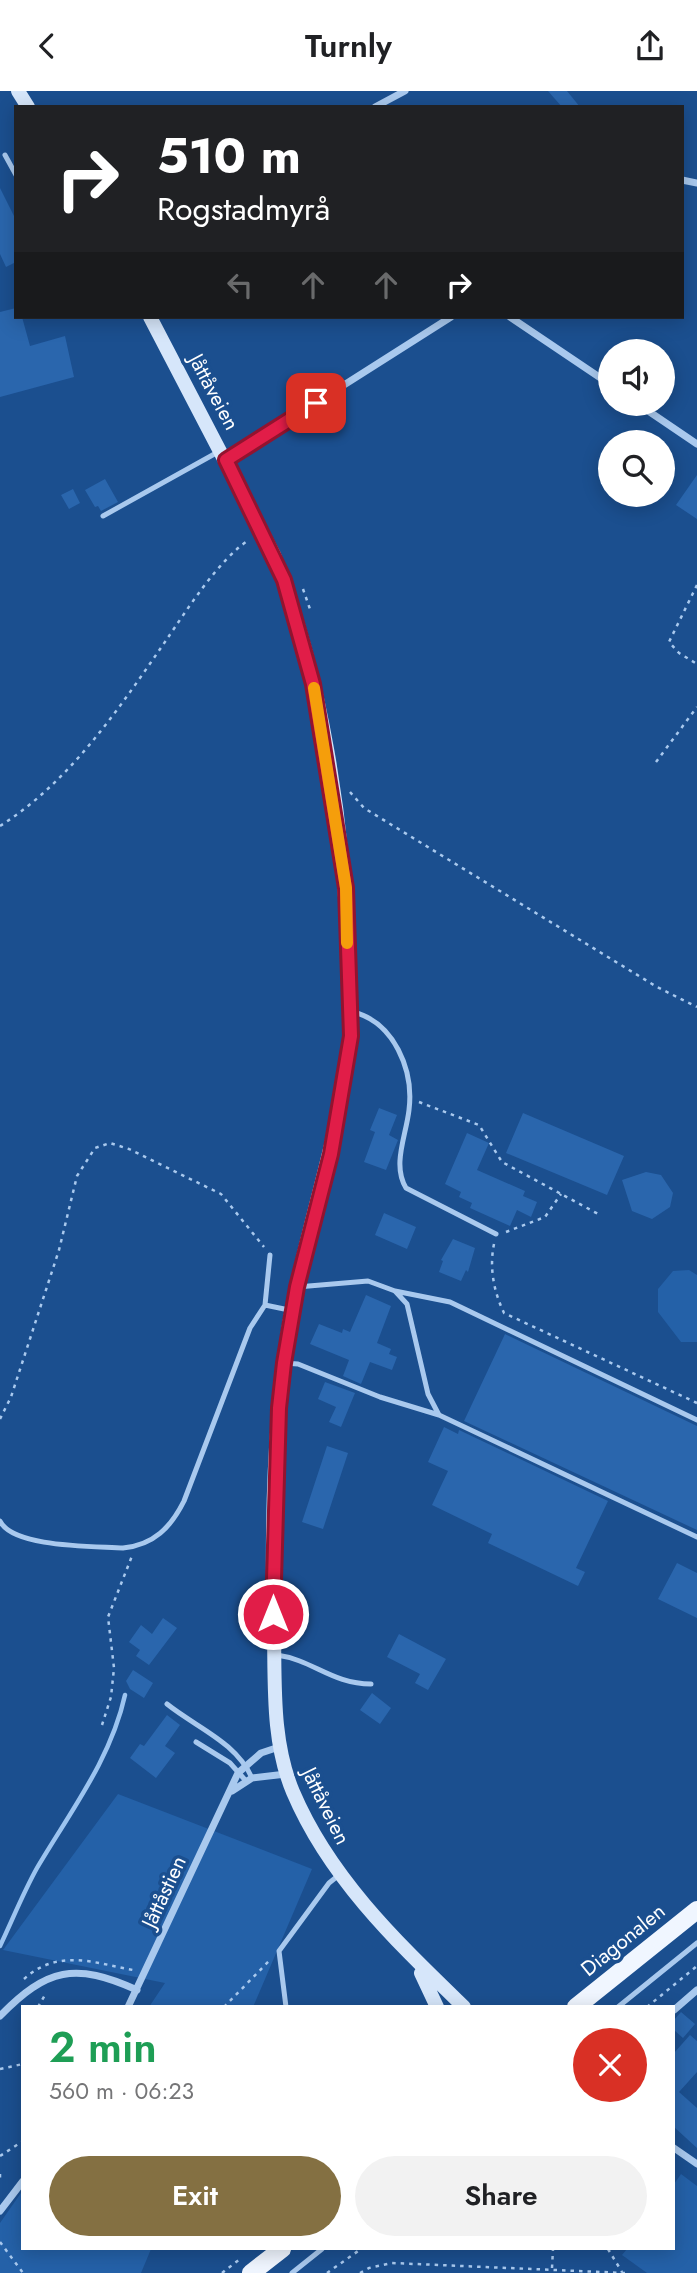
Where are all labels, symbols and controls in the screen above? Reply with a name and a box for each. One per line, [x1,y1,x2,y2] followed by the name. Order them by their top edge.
[305,23,392,69] text: Turnly
[28,27,66,65] icon: back
[631,27,669,65] icon: share
[157,121,301,191] text: 510 m
[42,133,133,224] icon: right
[157,186,330,232] text: Rogstadmyrå
[221,266,259,304] icon: left
[294,266,332,304] icon: ahead
[367,266,405,304] icon: ahead
[440,266,478,304] icon: right
[598,339,675,507] map controls
[598,339,675,416] button: sound
[180,346,247,435] street label: Jåttåveien
[286,373,346,433] pin
[297,384,335,422] icon: arrive
[598,430,675,507] button: search
[236,1577,310,1651] position arrow
[293,1760,358,1850] street label: Jåttåveien
[133,1851,194,1936] street label: Jåttåstien
[574,1897,672,1983] street label: Diagonalen
[49,2017,157,2078] text: 2 min
[573,2028,647,2102] button: close
[49,2074,194,2108] text: 560 m · 06:23
[49,2156,341,2236] button: Exit
[355,2156,647,2236] button: Share

